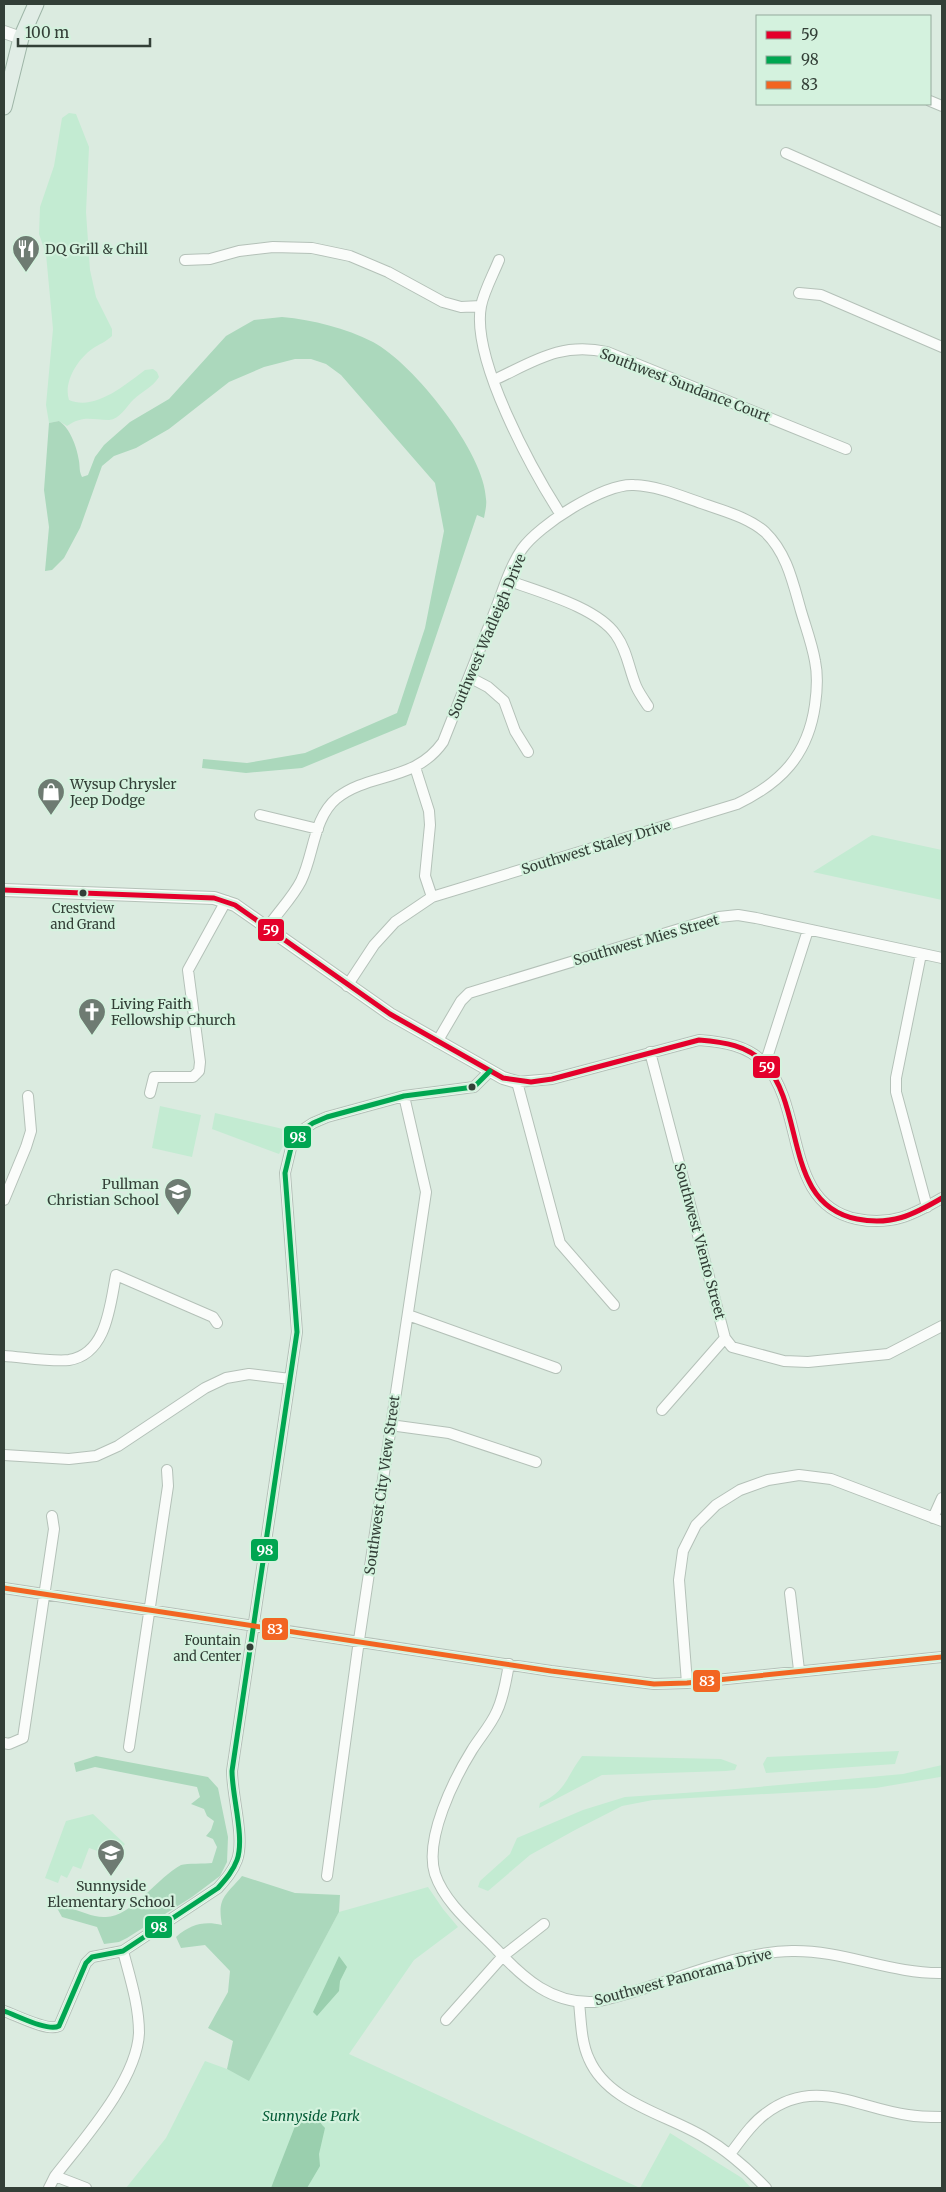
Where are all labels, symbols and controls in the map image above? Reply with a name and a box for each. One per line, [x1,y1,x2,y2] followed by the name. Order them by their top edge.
[18,15,150,47] scale bar
[756,15,931,105] legend
[25,23,69,42] text: 100 m
[801,25,818,44] text: 59
[801,50,819,69] text: 98
[801,75,818,94] text: 83
[11,234,41,273] restaurant icon: DQ Grill & Chill
[45,240,148,258] place label: DQ Grill & Chill
[597,344,773,426] street label: Southwest Sundance Court
[444,551,530,721] street label: Southwest Wadleigh Drive
[69,775,177,809] place label: Wysup Chrysler Jeep Dodge
[36,777,66,816] shop icon: Wysup Chrysler Jeep Dodge
[519,816,673,878] street label: Southwest Staley Drive
[78,888,88,898] marker: Crestview and Grand
[51,900,116,933] place label: Crestview and Grand
[571,910,721,969] street label: Southwest Mies Street
[257,918,285,942] line badge: 59
[263,921,279,939] text: 59
[111,995,236,1029] place label: Living Faith Fellowship Church
[77,997,107,1036] church icon: Living Faith Fellowship Church
[752,1055,781,1079] line badge: 59
[759,1058,775,1076] text: 59
[467,1082,477,1092] unlabelled marker
[283,1125,312,1149] line badge: 98
[289,1128,307,1146] text: 98
[670,1161,730,1322] street label: Southwest Viento Street
[47,1175,160,1209] place label: Pullman Christian School
[163,1177,193,1216] school or university icon: Pullman Christian School
[360,1394,404,1576] street label: Southwest City View Street
[250,1538,279,1562] line badge: 98
[256,1541,274,1559] text: 98
[261,1617,289,1641] line badge: 83
[267,1620,283,1638] text: 83
[174,1632,241,1665] place label: Fountain and Center
[245,1642,255,1652] marker: Fountain and Center
[692,1669,721,1693] line badge: 83
[699,1672,715,1690] text: 83
[96,1838,126,1877] school or university icon: Sunnyside Elementary School
[47,1877,175,1911] place label: Sunnyside Elementary School
[144,1915,173,1939] line badge: 98
[150,1918,168,1936] text: 98
[592,1945,774,2009] street label: Southwest Panorama Drive
[262,2107,360,2125] park label: Sunnyside Park

